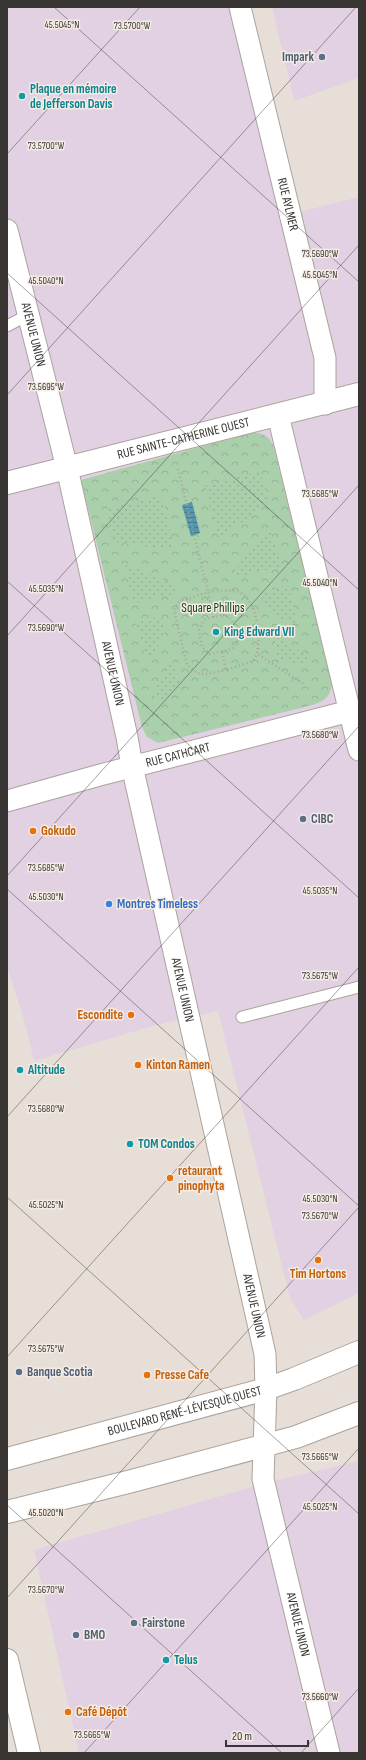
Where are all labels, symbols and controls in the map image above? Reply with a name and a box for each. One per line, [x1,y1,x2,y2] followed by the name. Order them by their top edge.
[45,19,79,31] text: 45.5045°N
[114,20,151,32] text: 73.5700°W
[282,49,315,65] place label: Impark
[317,52,327,62] marker: Impark
[30,81,117,112] place label: Plaque en mémoire de Jefferson Davis
[17,91,27,101] marker: Plaque en mémoire de Jefferson Davis
[28,140,65,152] text: 73.5700°W
[274,176,302,233] street label: RUE AYLMER
[302,248,339,260] text: 73.5690°W
[303,269,337,281] text: 45.5045°N
[28,275,64,287] text: 45.5040°N
[17,300,49,369] street label: AVENUE UNION
[28,381,65,393] text: 73.5695°W
[116,414,251,463] street label: RUE SAINTE-CATHERINE OUEST
[302,488,339,500] text: 73.5685°W
[302,577,338,589] text: 45.5040°N
[29,583,63,595] text: 45.5035°N
[181,600,245,616] park label: Square Phillips
[28,622,65,634] text: 73.5690°W
[224,624,294,640] place label: King Edward VII
[211,627,221,637] marker: King Edward VII
[98,639,128,707] street label: AVENUE UNION
[302,729,339,741] text: 73.5680°W
[144,739,212,771] street label: RUE CATHCART
[311,811,334,827] place label: CIBC
[298,814,308,824] marker: CIBC
[41,823,76,839] place label: Gokudo
[28,826,38,836] marker: Gokudo
[28,862,65,874] text: 73.5685°W
[303,885,337,897] text: 45.5035°N
[28,891,64,903] text: 45.5030°N
[117,896,198,912] place label: Montres Timeless
[104,899,114,909] marker: Montres Timeless
[167,955,198,1024] street label: AVENUE UNION
[302,970,338,982] text: 73.5675°W
[77,1007,123,1023] place label: Escondite
[126,1010,136,1020] marker: Escondite
[146,1057,210,1073] place label: Kinton Ramen
[133,1060,143,1070] marker: Kinton Ramen
[27,1062,66,1078] place label: Altitude
[15,1065,25,1075] marker: Altitude
[28,1103,65,1115] text: 73.5680°W
[138,1136,195,1152] place label: TOM Condos
[125,1139,135,1149] marker: TOM Condos
[178,1163,224,1194] place label: retaurant pinophyta
[165,1173,175,1183] marker: retaurant pinophyta
[302,1193,338,1205] text: 45.5030°N
[29,1199,63,1211] text: 45.5025°N
[302,1210,339,1222] text: 73.5670°W
[313,1255,323,1265] marker: Tim Hortons
[290,1266,346,1282] place label: Tim Hortons
[239,1271,269,1340] street label: AVENUE UNION
[28,1343,64,1355] text: 73.5675°W
[27,1364,93,1380] place label: Banque Scotia
[14,1367,24,1377] marker: Banque Scotia
[155,1367,209,1383] place label: Presse Cafe
[142,1370,152,1380] marker: Presse Cafe
[106,1383,263,1439] street label: BOULEVARD RENÉ-LÉVESQUE OUEST
[302,1451,339,1463] text: 73.5665°W
[303,1501,337,1513] text: 45.5025°N
[28,1507,64,1519] text: 45.5020°N
[28,1584,65,1596] text: 73.5670°W
[282,1590,314,1658] street label: AVENUE UNION
[142,1615,186,1631] place label: Fairstone
[129,1618,139,1628] marker: Fairstone
[84,1627,105,1643] place label: BMO
[71,1630,81,1640] marker: BMO
[174,1652,198,1668] place label: Telus
[161,1655,171,1665] marker: Telus
[302,1691,339,1703] text: 73.5660°W
[76,1704,128,1720] place label: Café Dépôt
[63,1707,73,1717] marker: Café Dépôt
[226,1722,308,1748] scale bar
[74,1729,111,1741] text: 73.5665°W
[232,1729,252,1744] text: 20 m

